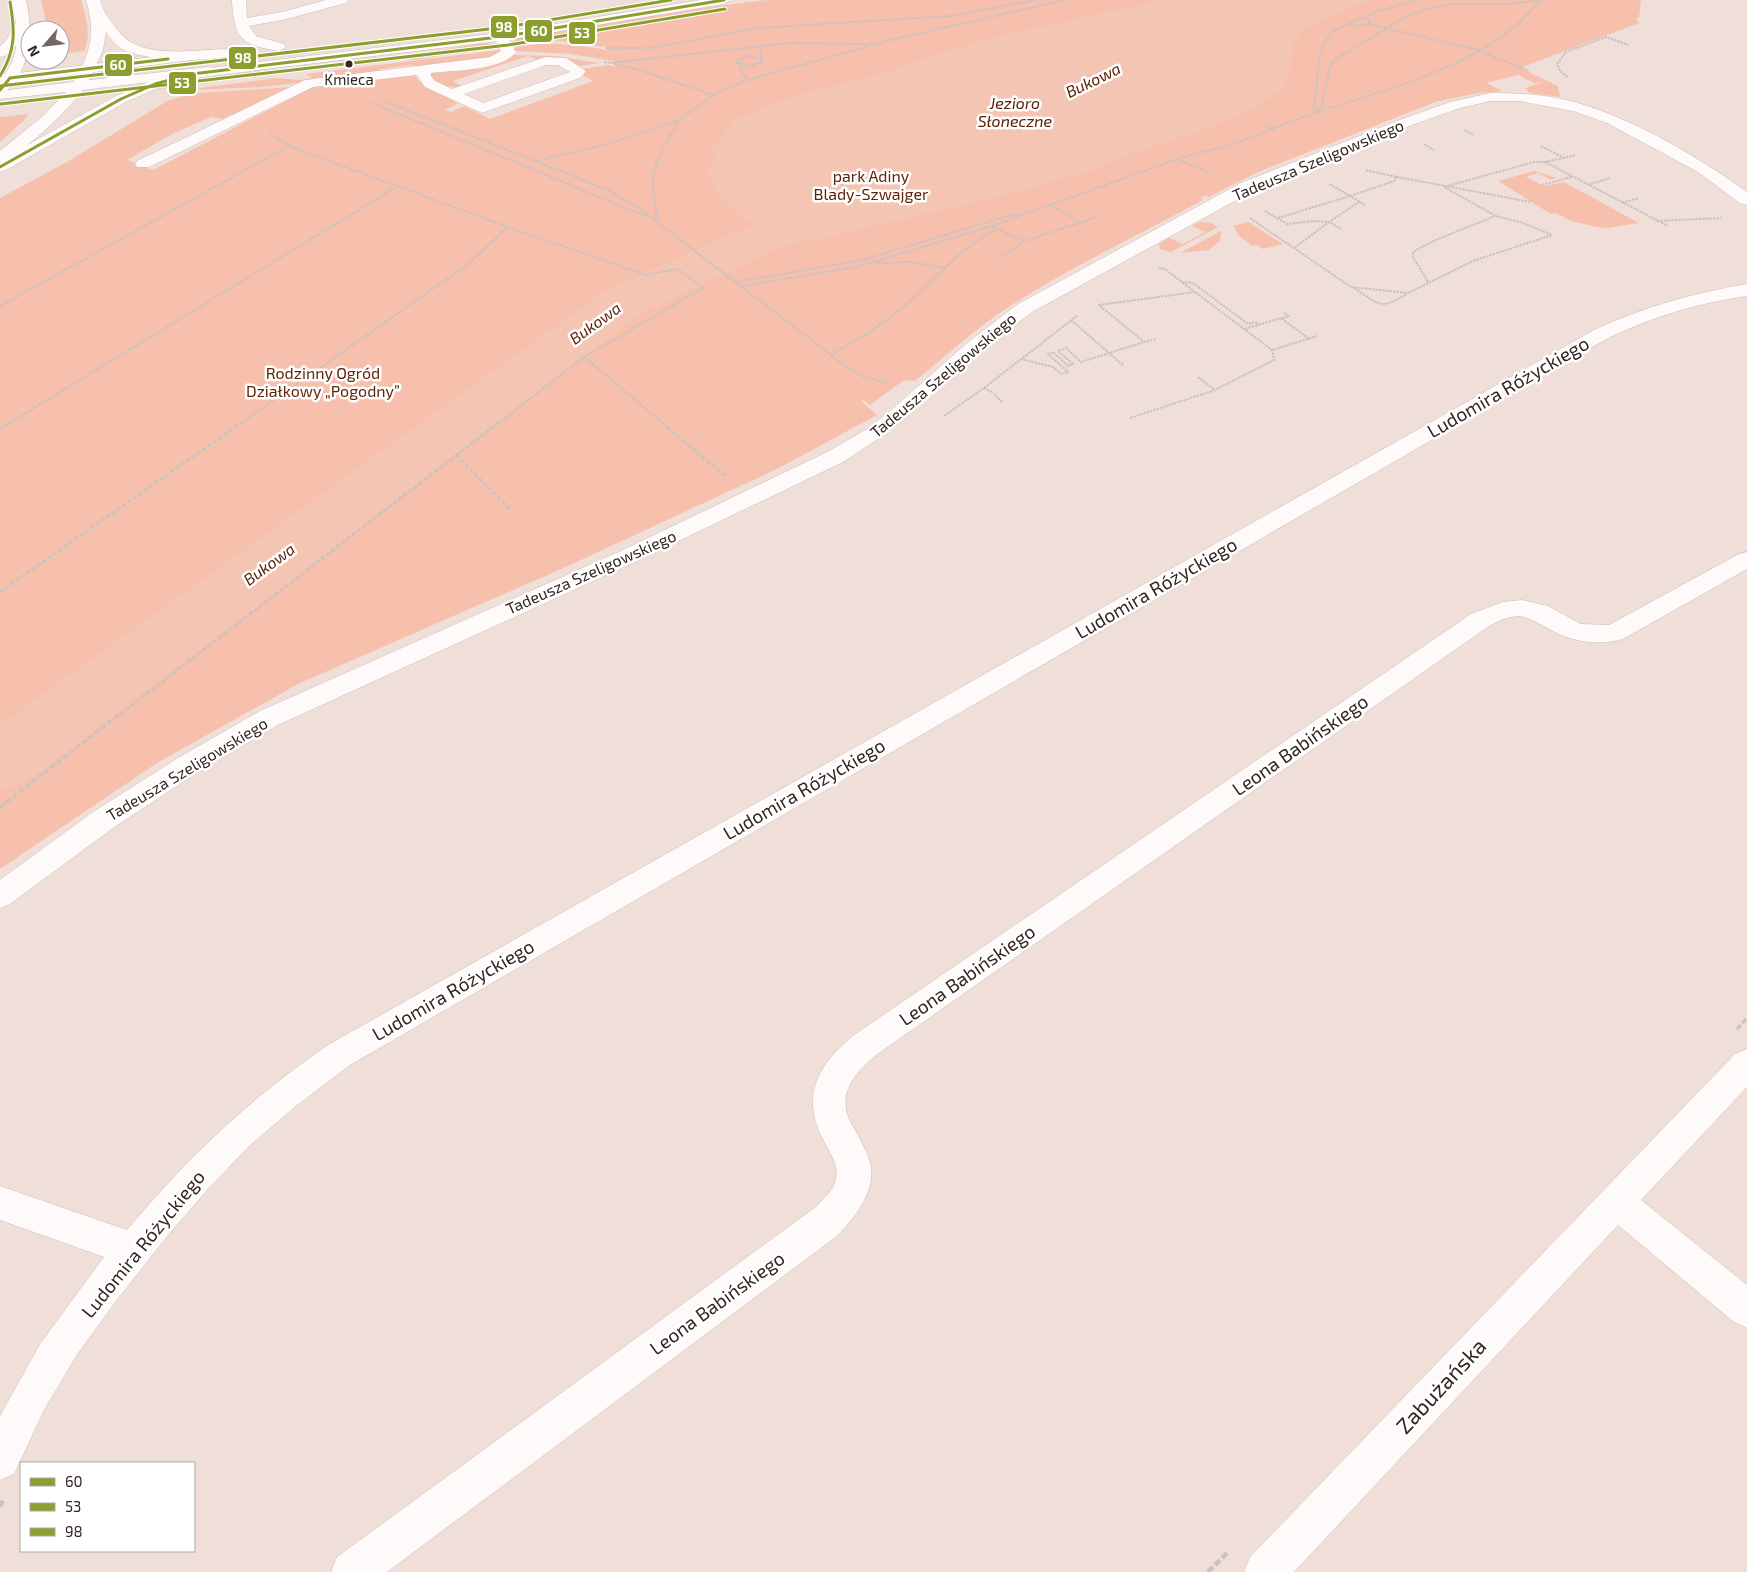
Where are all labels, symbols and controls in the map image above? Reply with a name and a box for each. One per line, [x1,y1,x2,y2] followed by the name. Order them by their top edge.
[490,15,518,39] line badge: 98
[496,18,512,35] text: 98
[524,19,553,43] line badge: 60
[20,20,70,70] north arrow
[568,21,596,45] line badge: 53
[530,22,548,39] text: 60
[574,24,590,41] text: 53
[23,43,43,60] text: N
[228,46,257,70] line badge: 98
[235,49,251,66] text: 98
[104,53,133,77] line badge: 60
[109,56,127,73] text: 60
[1062,58,1123,101] water label: Bukowa
[344,59,354,69] marker: Kmieca
[324,70,374,88] place label: Kmieca
[168,71,197,95] line badge: 53
[174,74,190,91] text: 53
[978,93,1053,130] water label: Jezioro Słoneczne
[1229,115,1406,204] street label: Tadeusza Szeligowskiego
[813,166,929,204] park label: park Adiny Blady-Szwajger
[565,298,624,348] water label: Bukowa
[866,308,1019,441] street label: Tadeusza Szeligowskiego
[1423,331,1593,442] street label: Ludomira Różyckiego
[246,363,400,400] park label: Rodzinny Ogród Działkowy „Pogodny”
[503,525,679,618] street label: Tadeusza Szeligowskiego
[1071,532,1241,643] street label: Ludomira Różyckiego
[239,539,298,589] water label: Bukowa
[1227,689,1372,800] street label: Leona Babińskiego
[103,713,271,824] street label: Tadeusza Szeligowskiego
[719,733,889,844] street label: Ludomira Różyckiego
[894,919,1039,1030] street label: Leona Babińskiego
[368,934,538,1045] street label: Ludomira Różyckiego
[76,1165,209,1322] street label: Ludomira Różyckiego
[645,1246,789,1359] street label: Leona Babińskiego
[1390,1333,1491,1438] street label: Zabużańska
[20,1462,195,1552] legend
[65,1472,83,1490] text: 60
[65,1497,81,1515] text: 53
[65,1522,83,1540] text: 98

